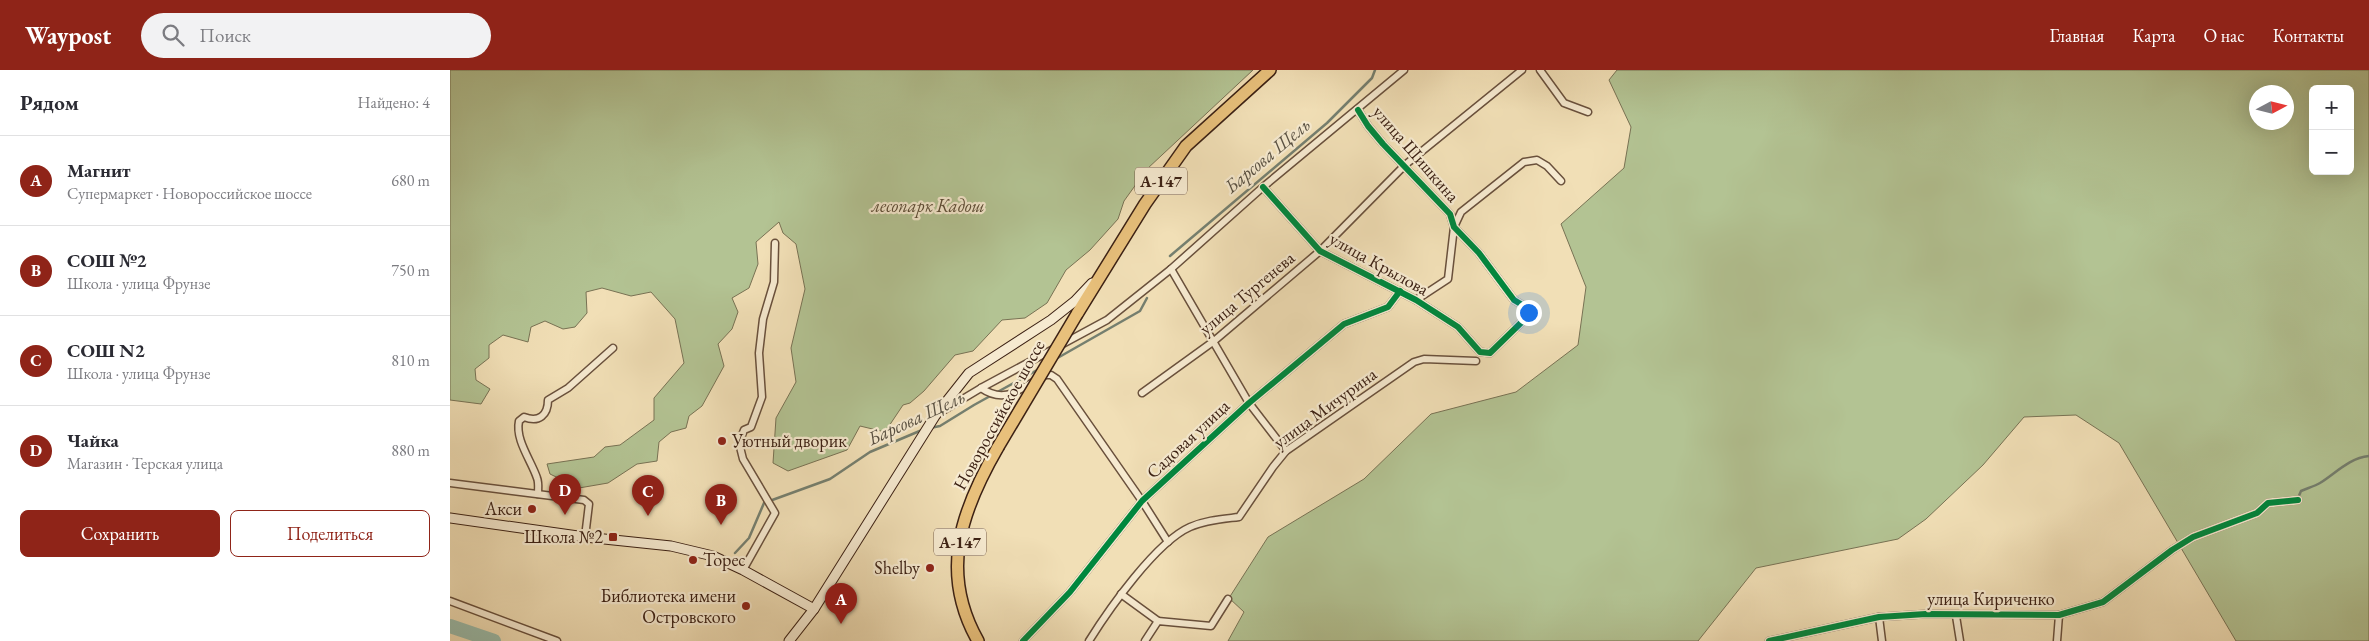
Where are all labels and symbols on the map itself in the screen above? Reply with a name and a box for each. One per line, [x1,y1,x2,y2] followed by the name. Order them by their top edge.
[2249,85,2294,130] north arrow
[1368,101,1465,207] street label: улица Шишкина
[1218,112,1316,199] water label: Барсова Щель
[1135,168,1187,194] road number: А-147
[871,194,984,218] park label: лесопарк Кадош
[1325,227,1434,301] street label: улица Крылова
[1194,245,1300,339] street label: улица Тургенева
[1516,300,1542,326] your location
[948,336,1049,494] street label: Новороссийское шоссе
[1268,362,1382,453] street label: улица Мичурина
[862,384,969,451] water label: Барсова Щель
[1141,394,1235,483] street label: Садовая улица
[731,429,847,452] place label: Уютный дворик
[716,435,728,447] marker: Уютный дворик
[549,474,581,515] pin: D
[632,475,664,516] pin: C
[705,484,737,525] pin: B
[484,497,522,520] place label: Акси
[526,503,538,515] marker: Акси
[524,525,603,548] place label: Школа №2
[934,528,986,556] road number: А-147
[607,531,619,543] marker: Школа №2
[703,548,746,571] place label: Торес
[687,554,699,566] marker: Торес
[874,556,920,579] place label: Shelby
[924,562,936,574] marker: Shelby
[825,583,857,624] pin: A
[601,584,736,628] place label: Библиотека имени Островского
[1927,587,2055,610] street label: улица Кириченко
[740,600,752,612] marker: Библиотека имени Островского

